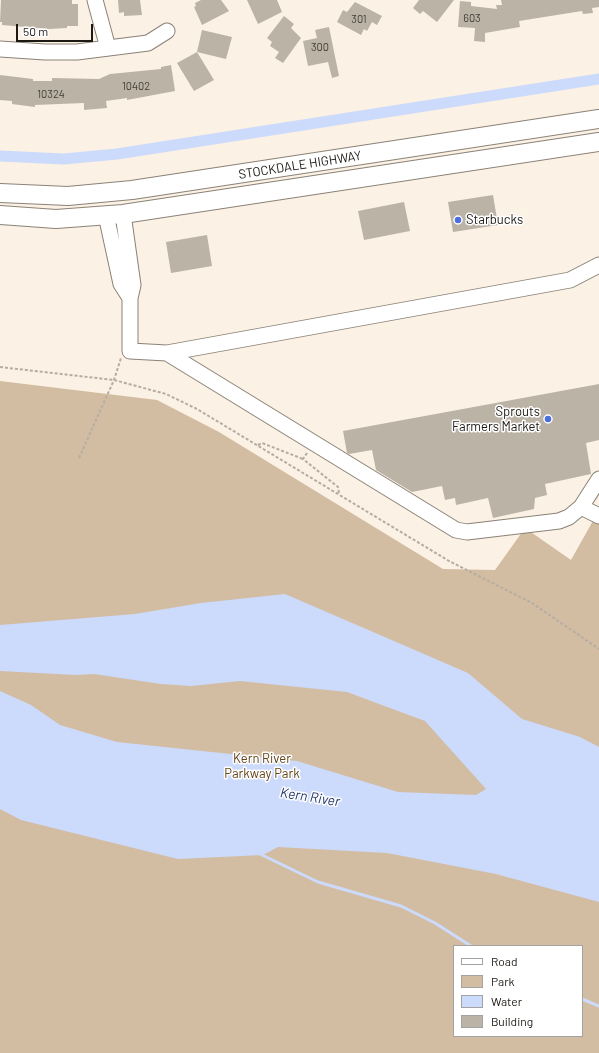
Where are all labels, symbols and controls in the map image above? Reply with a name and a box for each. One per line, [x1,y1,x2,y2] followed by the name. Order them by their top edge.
[463,11,481,25] house number: 603
[351,12,367,26] house number: 301
[18,16,95,42] scale bar
[23,24,48,38] text: 50 m
[311,40,329,54] house number: 300
[122,79,150,93] house number: 10402
[37,87,65,101] house number: 10324
[237,148,363,182] street label: STOCKDALE HIGHWAY
[466,212,523,228] place label: Starbucks
[453,215,463,225] marker: Starbucks
[452,404,540,435] place label: Sprouts Farmers Market
[543,414,553,424] marker: Sprouts Farmers Market
[224,751,300,782] park label: Kern River Parkway Park
[279,784,341,810] water label: Kern River
[453,945,583,1037] legend
[491,954,518,968] text: Road
[491,974,515,988] text: Park
[491,994,522,1008] text: Water
[491,1014,533,1028] text: Building

